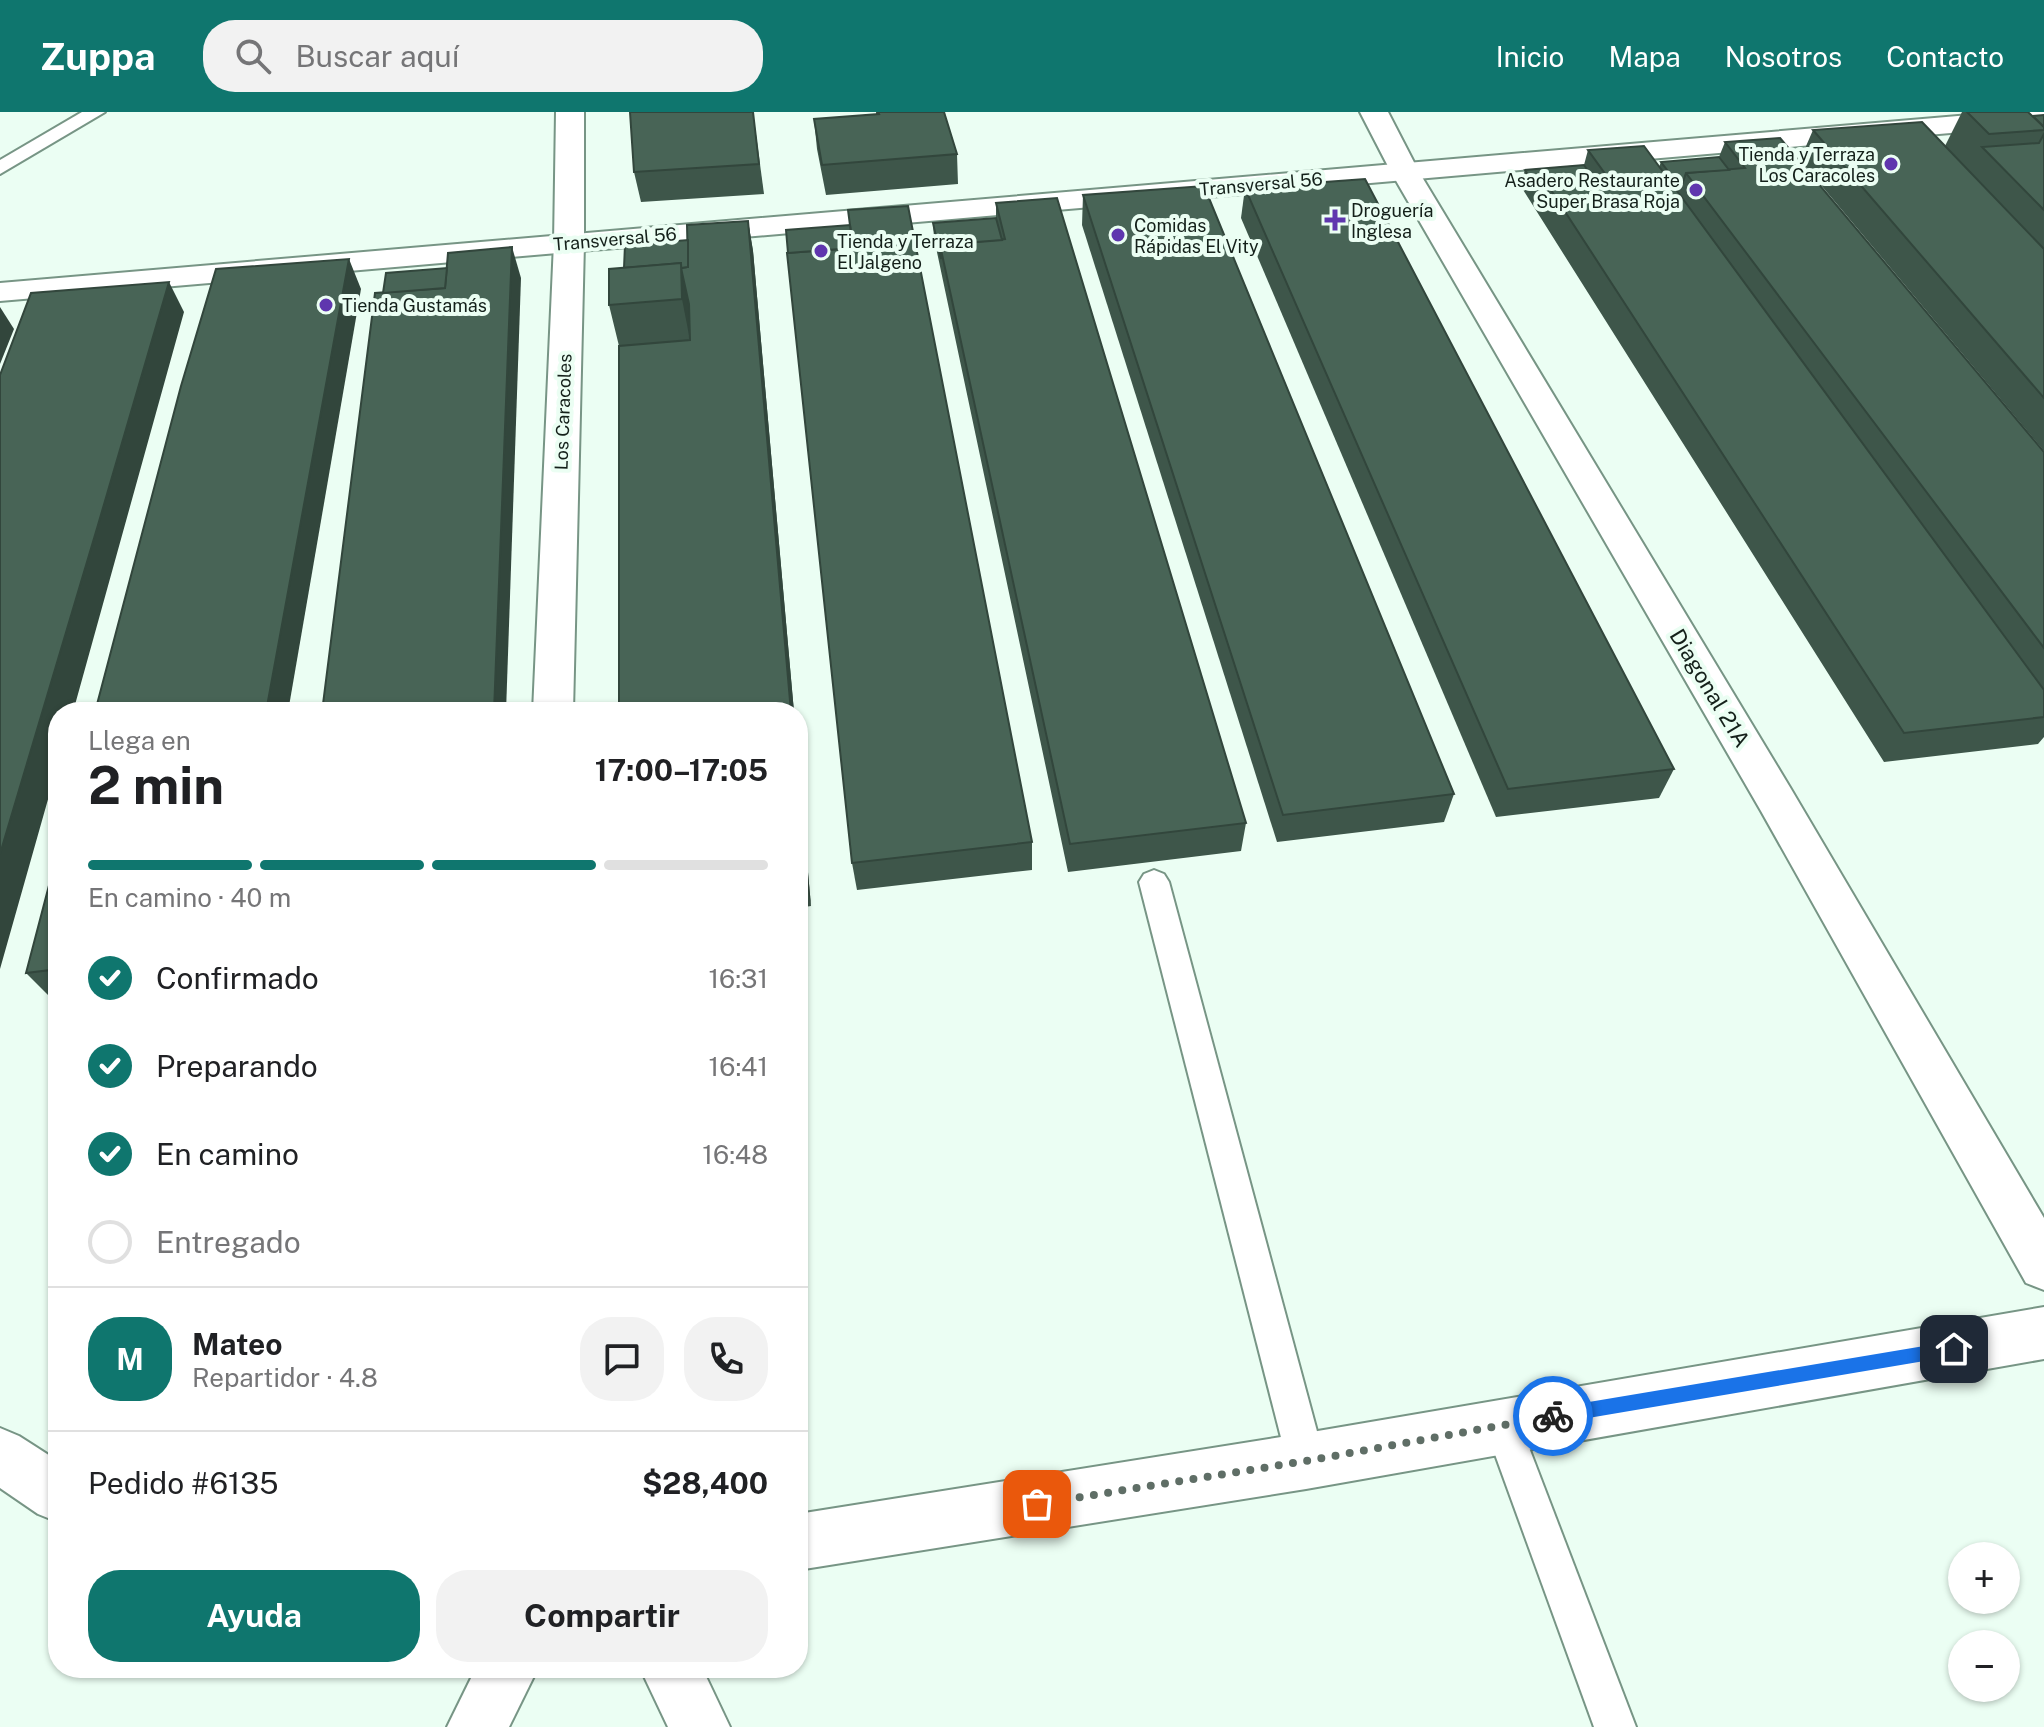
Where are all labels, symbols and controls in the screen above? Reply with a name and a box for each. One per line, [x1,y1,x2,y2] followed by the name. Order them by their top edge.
[203,20,763,92] search box
[40,34,155,79] text: Zuppa
[231,34,275,78] icon: search
[295,38,459,74] text: Buscar aquí
[1496,40,1564,73] text: Inicio
[1608,40,1681,73] text: Mapa
[1725,40,1842,73] text: Nosotros
[1886,40,2004,73] text: Contacto
[1738,144,1875,186] place label: Tienda y Terraza Los Caracoles
[1882,155,1900,173] marker: Tienda y Terraza Los Caracoles
[1198,168,1324,200] street label: Transversal 56
[1504,170,1680,212] place label: Asadero Restaurante Super Brasa Roja
[1687,181,1705,199] marker: Asadero Restaurante Super Brasa Roja
[1351,200,1433,242] place label: Droguería Inglesa
[1326,211,1344,229] marker: Droguería Inglesa
[1134,215,1259,257] place label: Comidas Rápidas El Vity
[552,223,678,255] street label: Transversal 56
[1109,226,1127,244] marker: Comidas Rápidas El Vity
[837,231,974,273] place label: Tienda y Terraza El Jalgeno
[812,242,830,260] marker: Tienda y Terraza El Jalgeno
[342,295,487,316] place label: Tienda Gustamás
[317,296,335,314] marker: Tienda Gustamás
[550,353,576,471] street label: Los Caracoles
[1665,624,1755,752] street label: Diagonal 21A
[88,725,191,756] text: Llega en
[595,752,768,788] text: 17:00–17:05
[88,755,224,816] text: 2 min
[88,882,291,913] text: En camino · 40 m
[88,956,132,1000] icon: check
[156,960,319,996] text: Confirmado
[708,963,768,994] text: 16:31
[88,1044,132,1088] icon: check
[156,1048,318,1084] text: Preparando
[709,1051,768,1082] text: 16:41
[88,1132,132,1176] icon: check
[156,1136,299,1172] text: En camino
[702,1139,768,1170] text: 16:48
[156,1224,301,1260] text: Entregado
[1920,1315,1988,1383] pin
[580,1317,664,1401] button: chat
[684,1317,768,1401] button: phone
[192,1326,282,1362] text: Mateo
[1932,1327,1976,1371] icon: home
[116,1341,144,1377] text: M
[192,1362,378,1393] text: Repartidor · 4.8
[1513,1376,1593,1456] courier
[1531,1394,1575,1438] icon: bike
[88,1465,278,1501] text: Pedido #6135
[642,1465,768,1501] text: $28,400
[1003,1470,1071,1538] pin
[1015,1482,1059,1526] icon: bag
[1948,1542,2020,1702] map controls
[1948,1542,2020,1614] button: +
[88,1570,420,1662] button: Ayuda
[436,1570,768,1662] button: Compartir
[1948,1630,2020,1702] button: −

